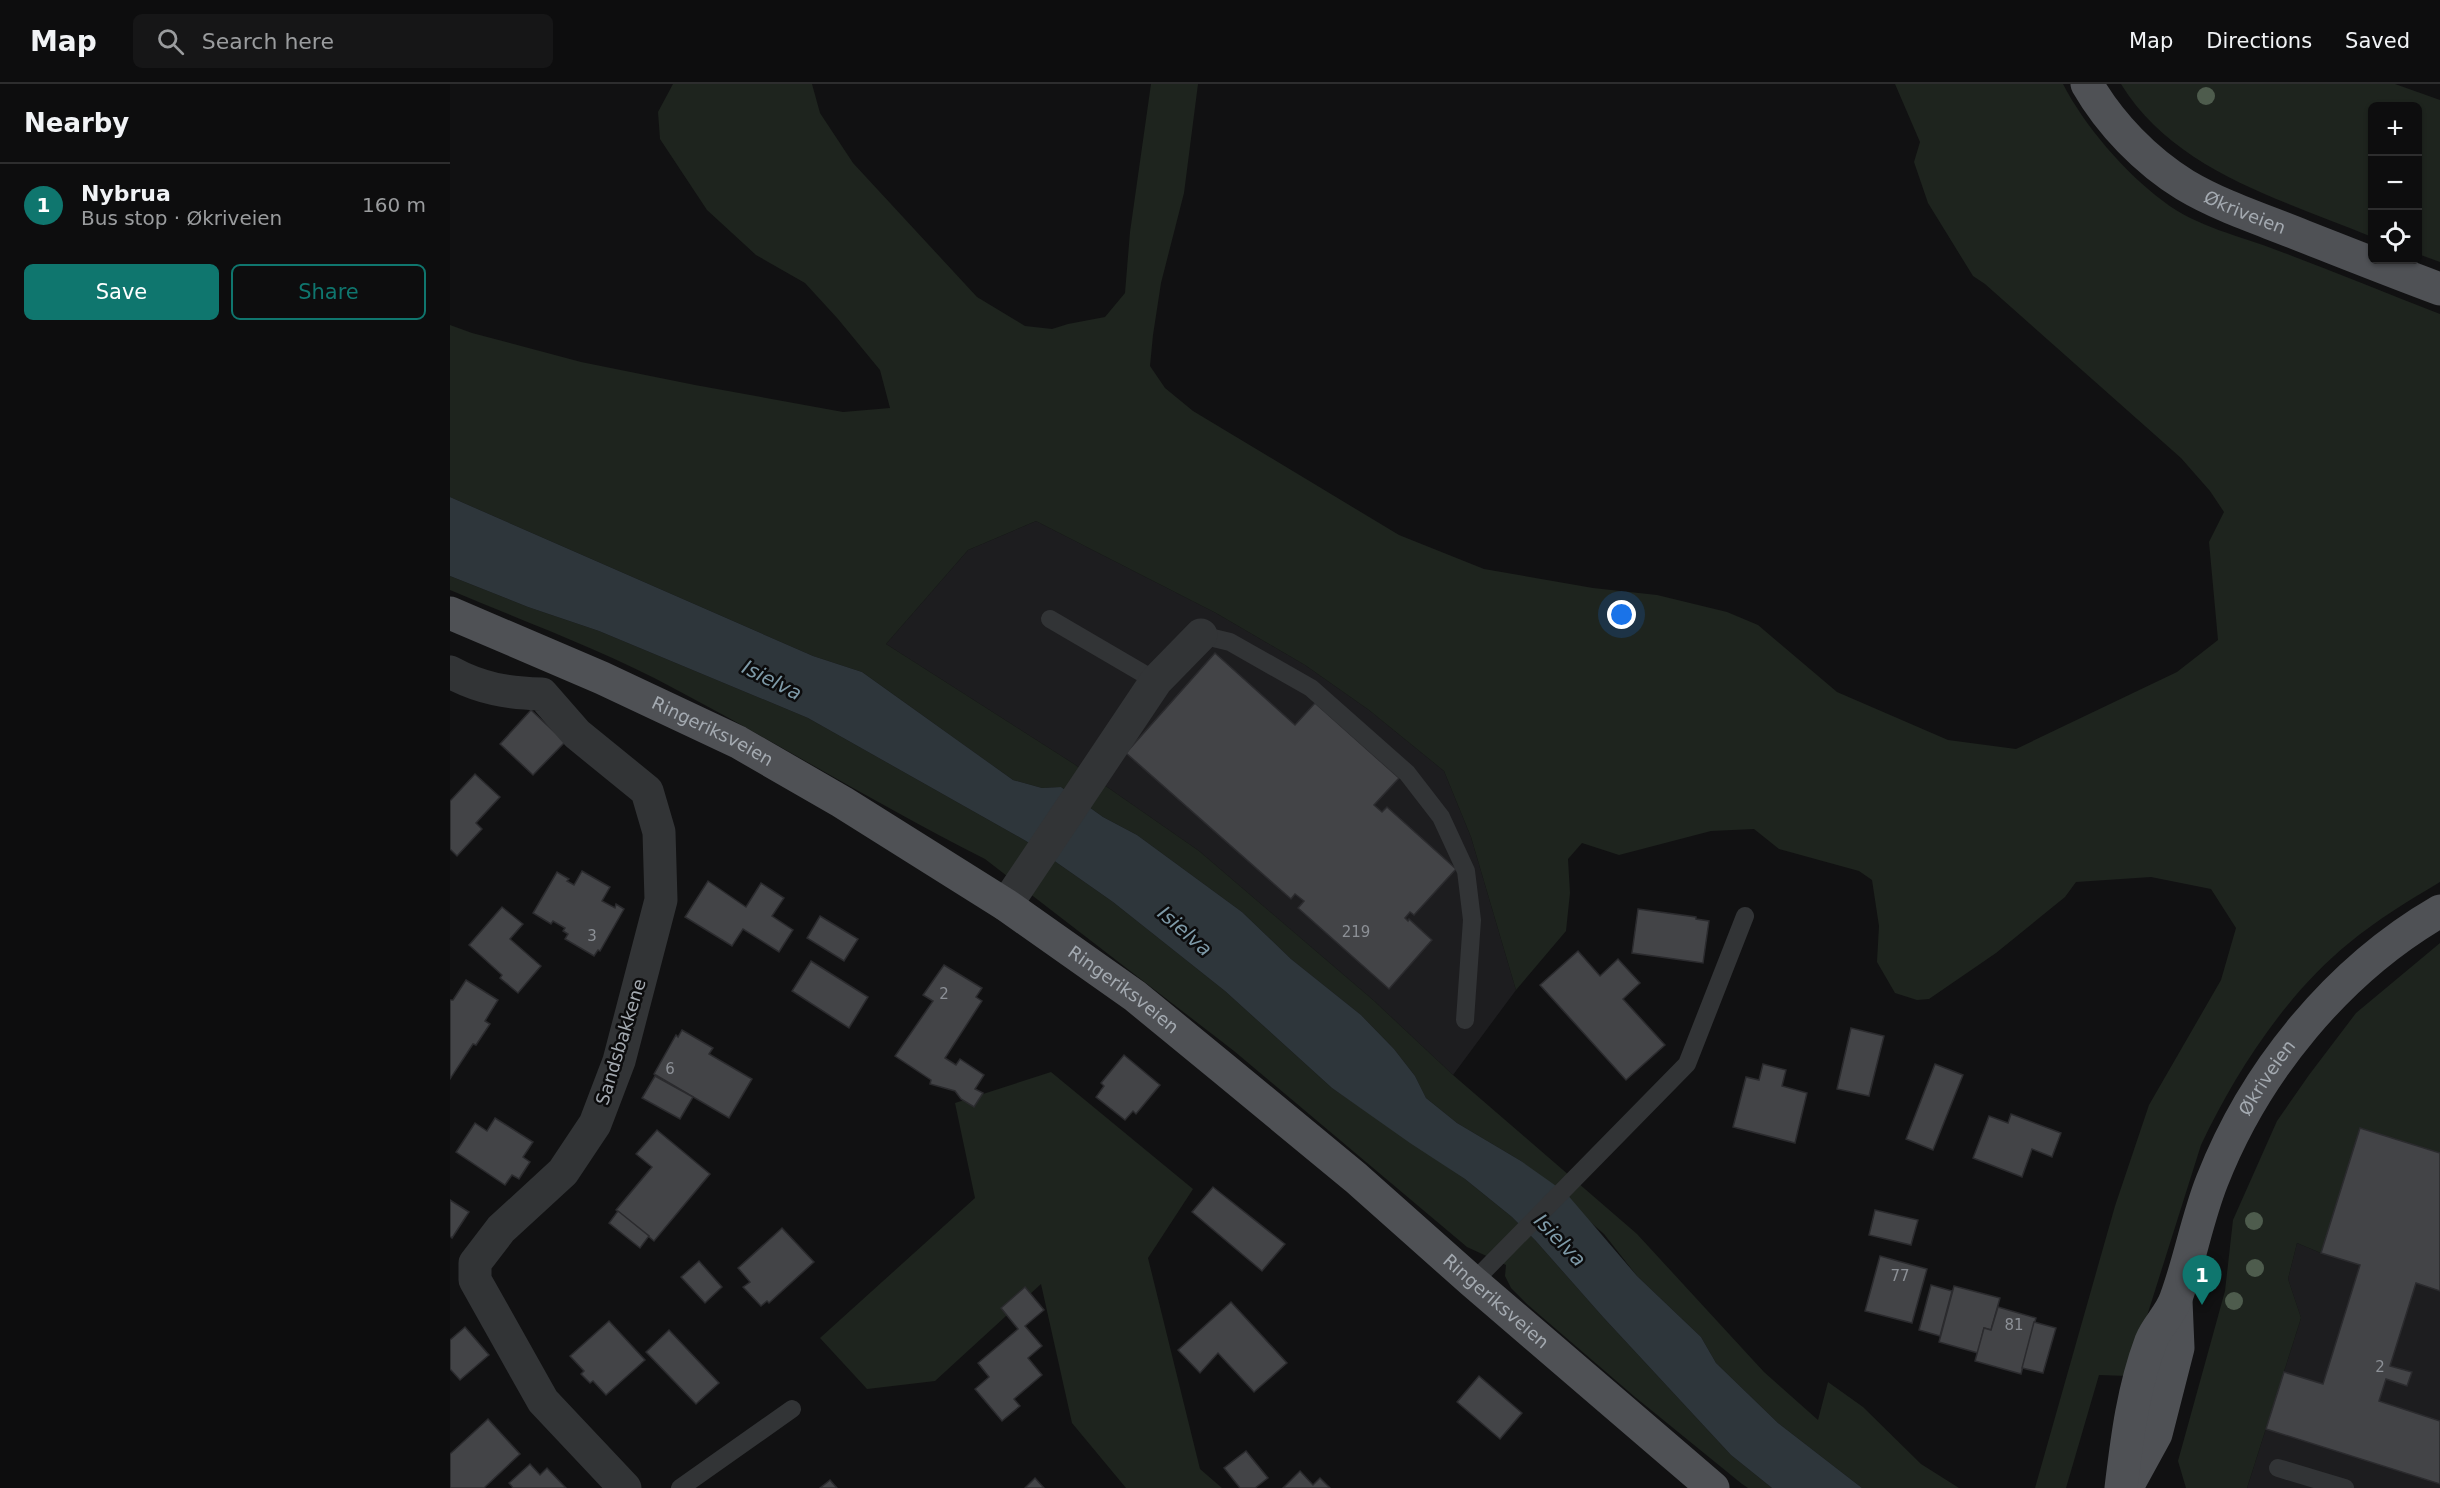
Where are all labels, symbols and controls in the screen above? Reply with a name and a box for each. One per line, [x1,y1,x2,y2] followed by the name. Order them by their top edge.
[133,14,553,68] search box
[30,25,97,58] text: Map
[154,25,187,58] icon: search
[202,29,334,54] text: Search here
[2129,29,2173,53] text: Map
[2206,29,2312,53] text: Directions
[2345,29,2410,53] text: Saved
[2368,102,2422,264] map controls
[2368,102,2422,156] button: +
[24,108,129,138] text: Nearby
[2368,156,2422,210] button: −
[81,181,171,206] text: Nybrua
[2201,186,2289,238] street label: Økriveien
[37,193,50,217] text: 1
[362,193,426,217] text: 160 m
[81,206,282,230] text: Bus stop · Økriveien
[2368,210,2422,264] button: locate
[24,264,219,320] button: Save
[231,264,426,320] button: Share
[1607,600,1636,629] your location
[738,655,806,705] water label: Isielva
[649,692,777,770] street label: Ringeriksveien
[1153,901,1217,961] water label: Isielva
[1342,923,1370,941] house number: 219
[587,927,597,945] house number: 3
[1064,941,1183,1038] street label: Ringeriksveien
[591,976,650,1108] street label: Sandsbakkene
[939,985,949,1003] house number: 2
[2234,1036,2299,1119] street label: Økriveien
[665,1060,675,1078] house number: 6
[1529,1209,1591,1271] water label: Isielva
[1439,1250,1553,1352] street label: Ringeriksveien
[2182,1256,2222,1305] pin: 1
[1890,1267,1910,1285] house number: 77
[2004,1316,2024,1334] house number: 81
[2375,1358,2385,1376] house number: 2

